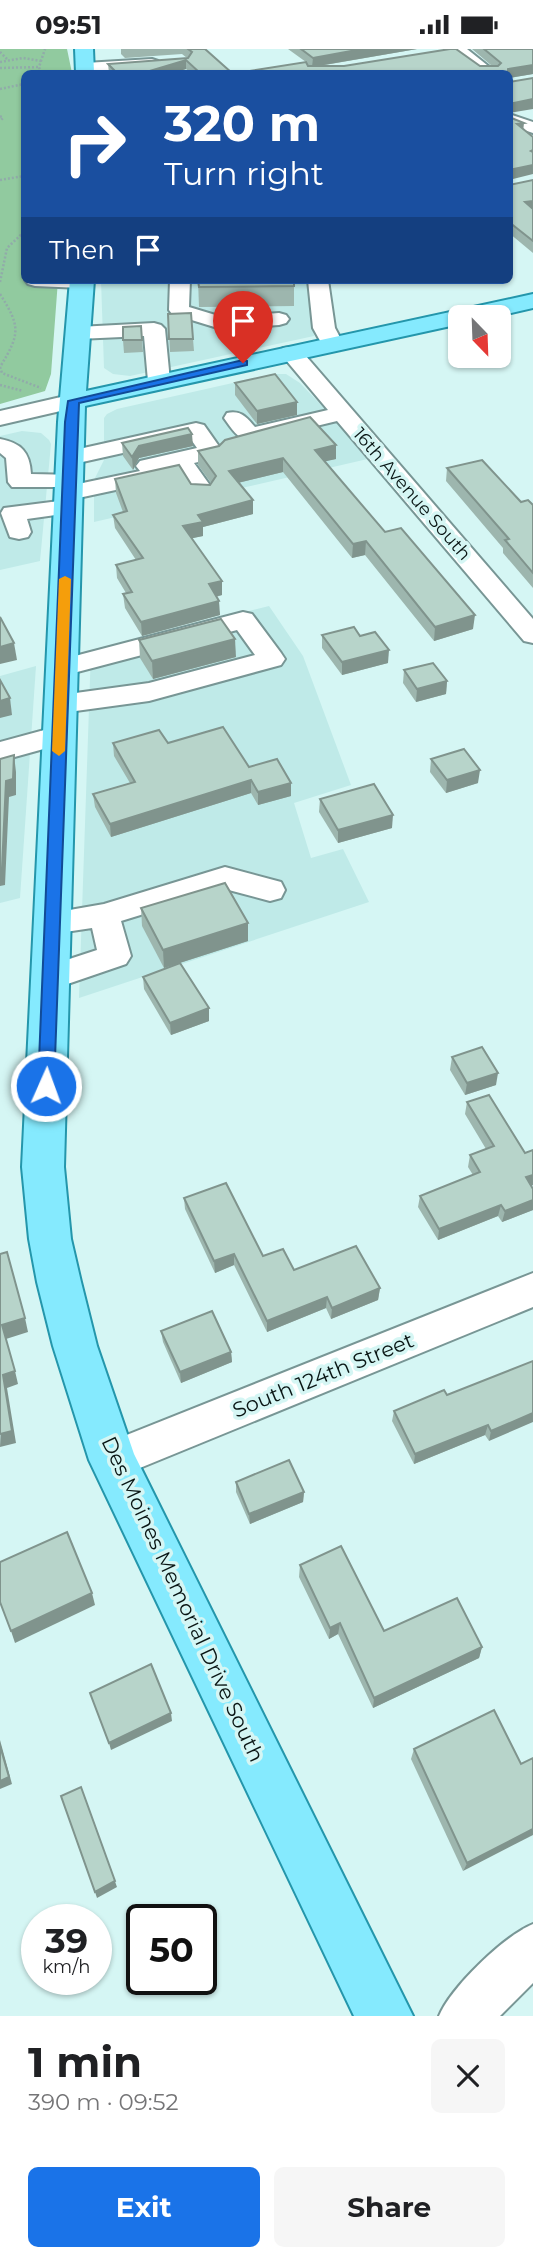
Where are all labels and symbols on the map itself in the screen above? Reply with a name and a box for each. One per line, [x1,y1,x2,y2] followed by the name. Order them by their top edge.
[213,291,273,363] pin
[448,305,511,367] north arrow
[349,423,475,565] street label: 16th Avenue South
[9,1049,83,1123] position arrow
[229,1327,417,1423] street label: South 124th Street
[96,1432,270,1766] street label: Des Moines Memorial Drive South
[126,1904,217,1995] speed limit sign: 50

